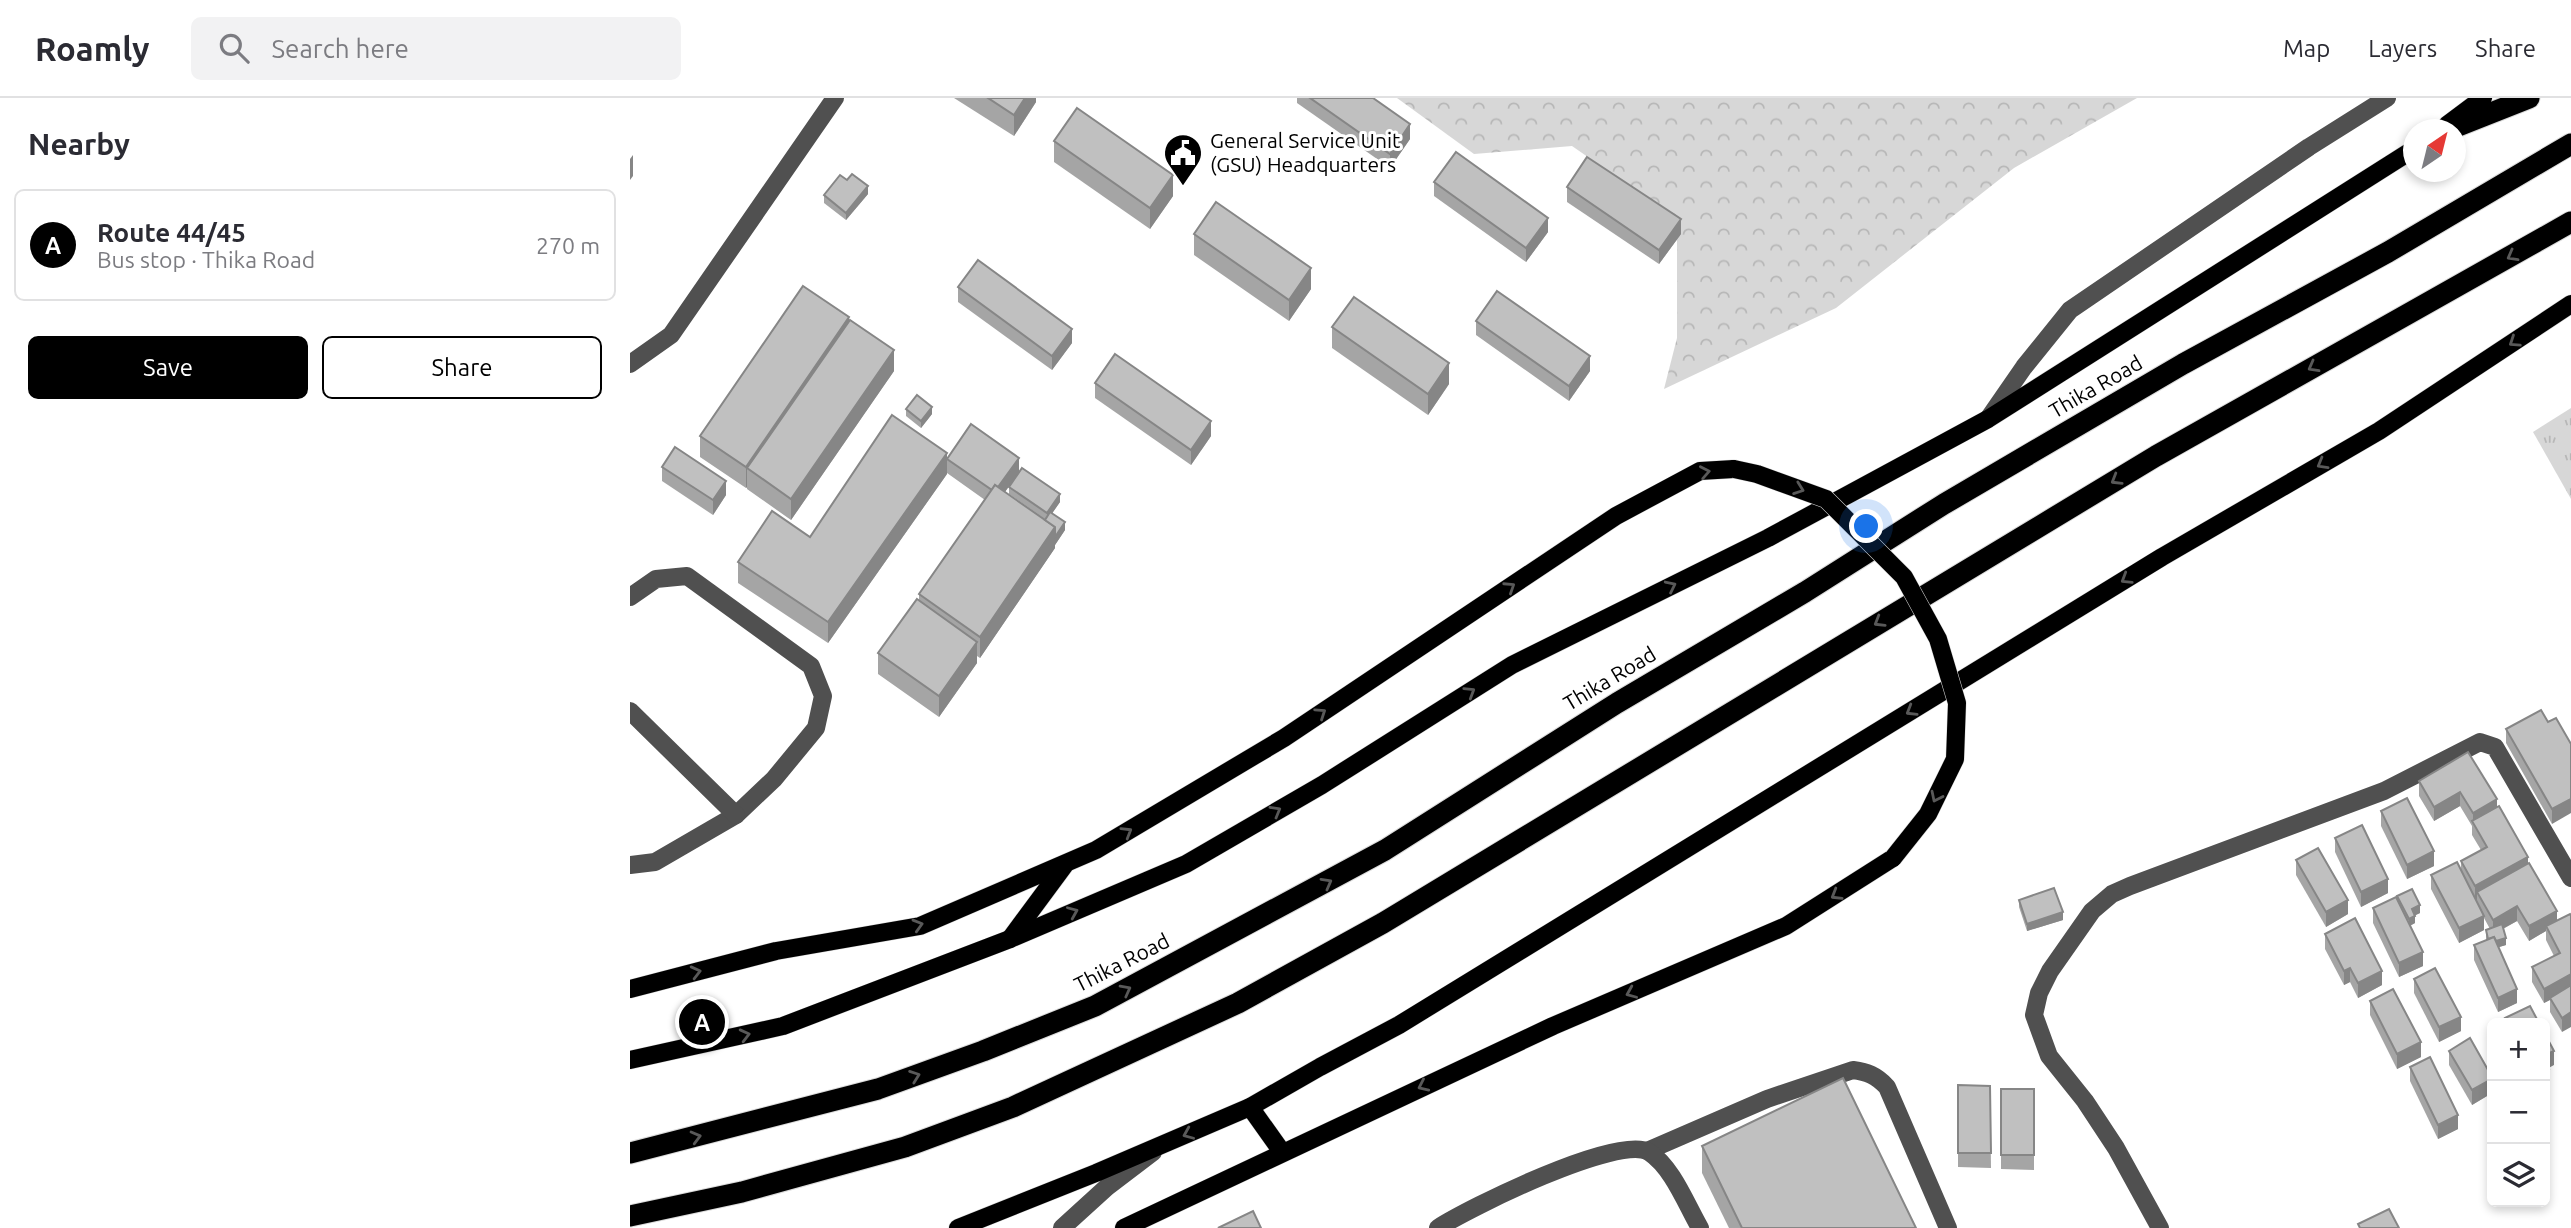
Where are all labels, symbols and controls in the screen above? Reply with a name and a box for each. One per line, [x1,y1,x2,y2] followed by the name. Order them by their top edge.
[191,17,681,80] search box
[215,29,253,67] icon: search
[35,30,149,67] text: Roamly
[271,34,409,63] text: Search here
[2283,35,2330,62] text: Map
[2368,35,2437,62] text: Layers
[2475,35,2536,62] text: Share
[2403,119,2466,182] north arrow
[28,127,130,161] text: Nearby
[1210,128,1400,176] place label: General Service Unit (GSU) Headquarters
[1162,132,1204,187] public building icon: General Service Unit (GSU) Headquarters
[97,218,246,247] text: Route 44/45
[45,233,61,258] text: A
[536,233,600,258] text: 270 m
[97,247,315,272] text: Bus stop · Thika Road
[2506,248,2519,261] one-way arrow
[2509,334,2522,347] one-way arrow
[28,336,308,399] button: Save
[322,336,602,399] button: Share
[2045,350,2146,422] street label: Thika Road
[2308,359,2321,372] one-way arrow
[2317,456,2330,469] one-way arrow
[1699,466,1711,481] one-way arrow
[2110,471,2123,484] one-way arrow
[1793,481,1805,495] one-way arrow
[1849,509,1883,543] your location
[2121,571,2134,584] one-way arrow
[1664,581,1676,595] one-way arrow
[1502,582,1515,595] one-way arrow
[1873,614,1886,627] one-way arrow
[1559,641,1660,715] street label: Thika Road
[1462,687,1475,700] one-way arrow
[1906,702,1919,715] one-way arrow
[1313,708,1326,721] one-way arrow
[1931,790,1945,802] one-way arrow
[1269,807,1282,820] one-way arrow
[1119,827,1132,840] one-way arrow
[1319,878,1332,891] one-way arrow
[1830,887,1843,900] one-way arrow
[1066,907,1078,921] one-way arrow
[912,918,924,933] one-way arrow
[1070,928,1173,996] street label: Thika Road
[690,966,702,980] one-way arrow
[1119,985,1131,998] one-way arrow
[1625,985,1638,999] one-way arrow
[679,996,725,1048] pin: A
[2487,1018,2550,1207] map controls
[2487,1018,2550,1081] button: +
[739,1029,751,1043] one-way arrow
[909,1070,921,1084] one-way arrow
[1418,1078,1430,1092] one-way arrow
[2487,1081,2550,1144] button: −
[1182,1126,1195,1140] one-way arrow
[690,1130,702,1145] one-way arrow
[2487,1144,2550,1207] button: layers

